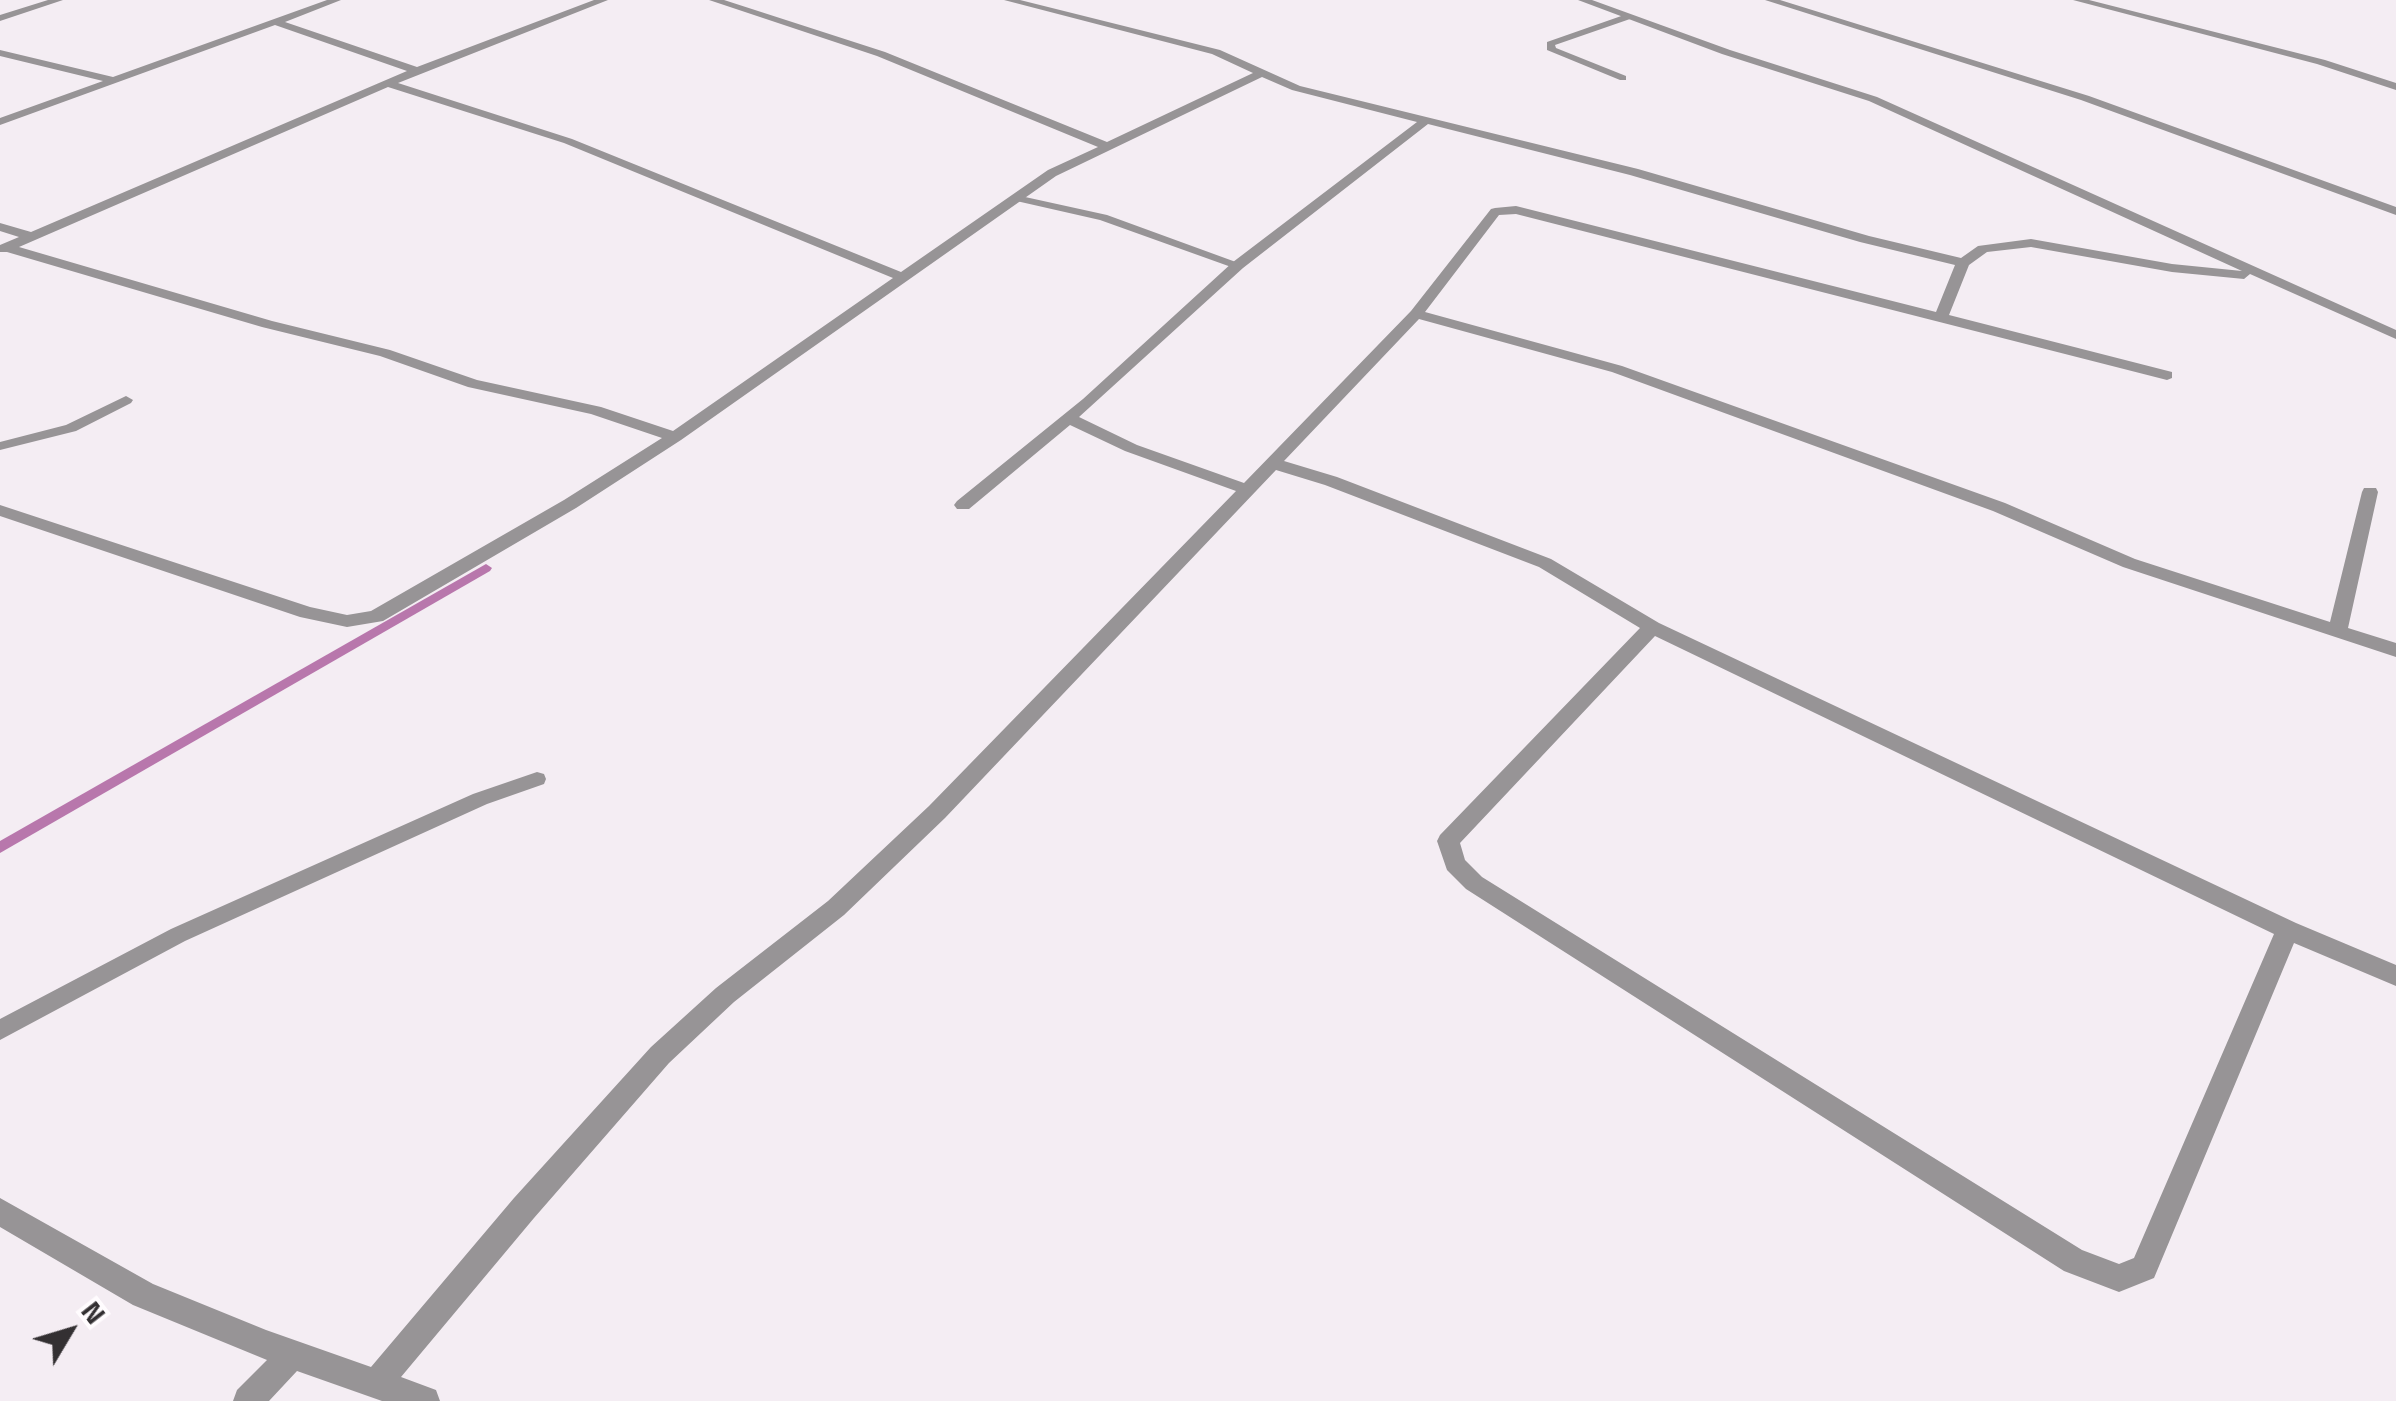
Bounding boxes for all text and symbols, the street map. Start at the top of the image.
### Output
north arrow [20,1281,120,1381]
text: N [71,1291,117,1333]

